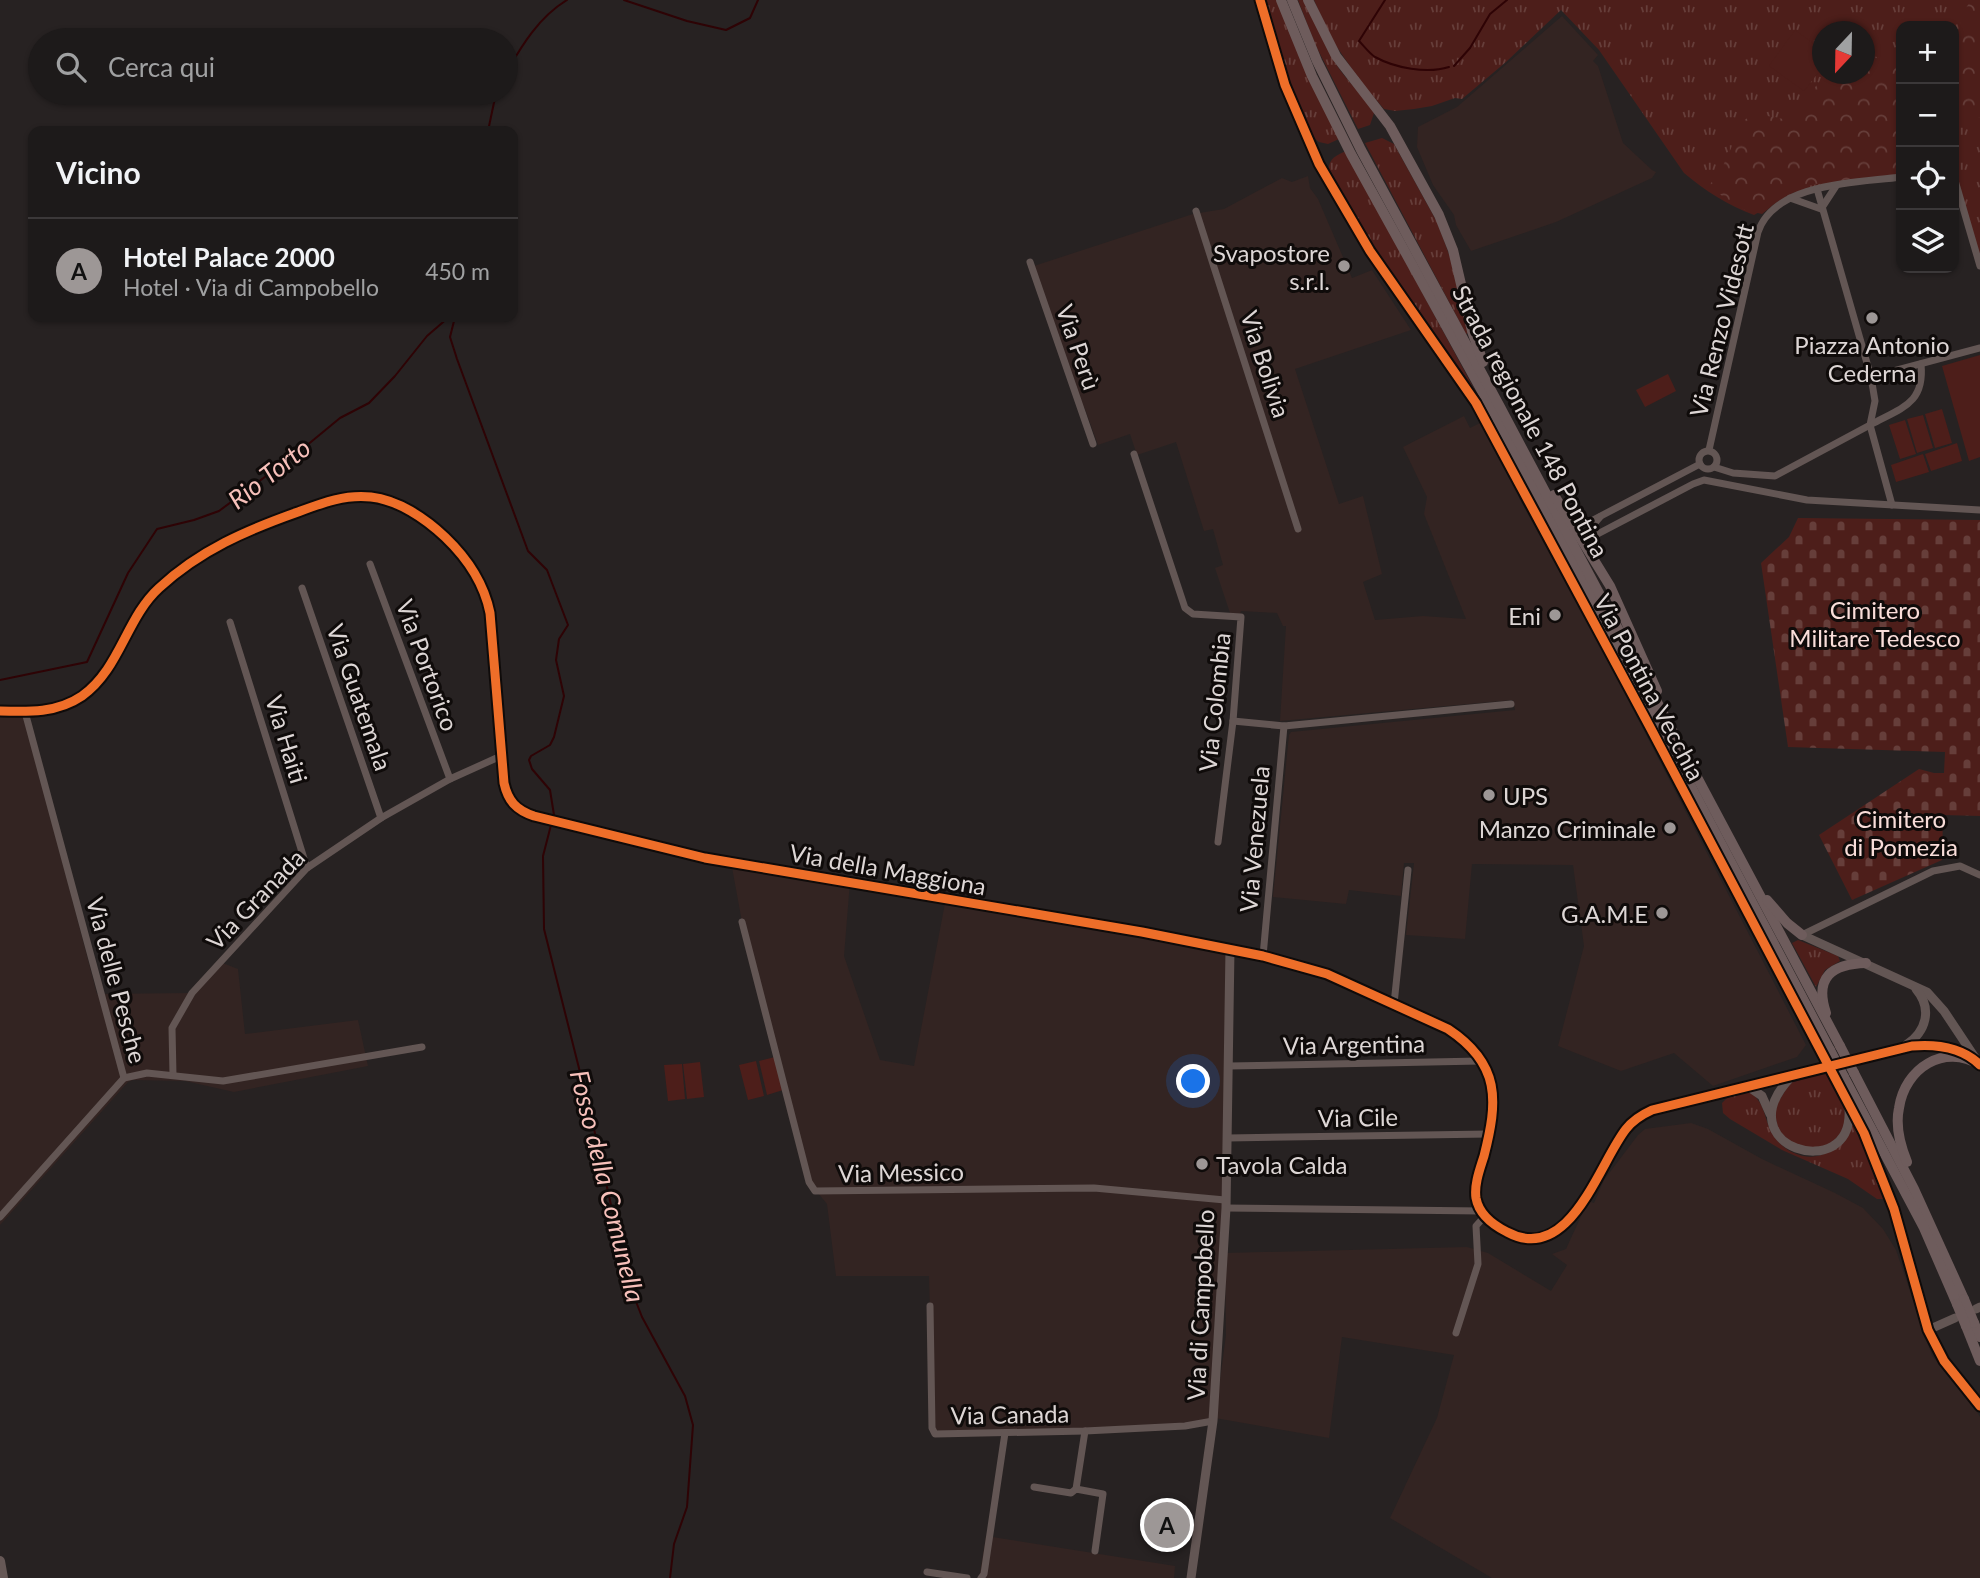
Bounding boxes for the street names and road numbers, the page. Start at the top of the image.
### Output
street label: Via Renzo Videsott [1683,220,1759,420]
street label: Strada regionale 148 Pontina [1447,280,1615,562]
street label: Via Perù [1051,300,1107,394]
street label: Via Bolivia [1235,307,1297,421]
street label: Via Pontina Vecchia [1589,589,1711,785]
street label: Via Portorico [391,595,465,735]
street label: Via Guatemala [321,620,399,774]
street label: Via Colombia [1192,631,1236,773]
street label: Via Haiti [260,691,314,787]
street label: Via Venezuela [1233,765,1275,913]
street label: Via della Maggiona [787,837,989,901]
street label: Via Granada [200,843,310,955]
street label: Via delle Pesche [81,894,153,1066]
street label: Via Argentina [1283,1028,1425,1060]
street label: Via Cile [1318,1102,1398,1132]
street label: Via Messico [838,1156,964,1188]
street label: Via di Campobello [1181,1209,1219,1401]
street label: Via Canada [950,1398,1070,1430]

